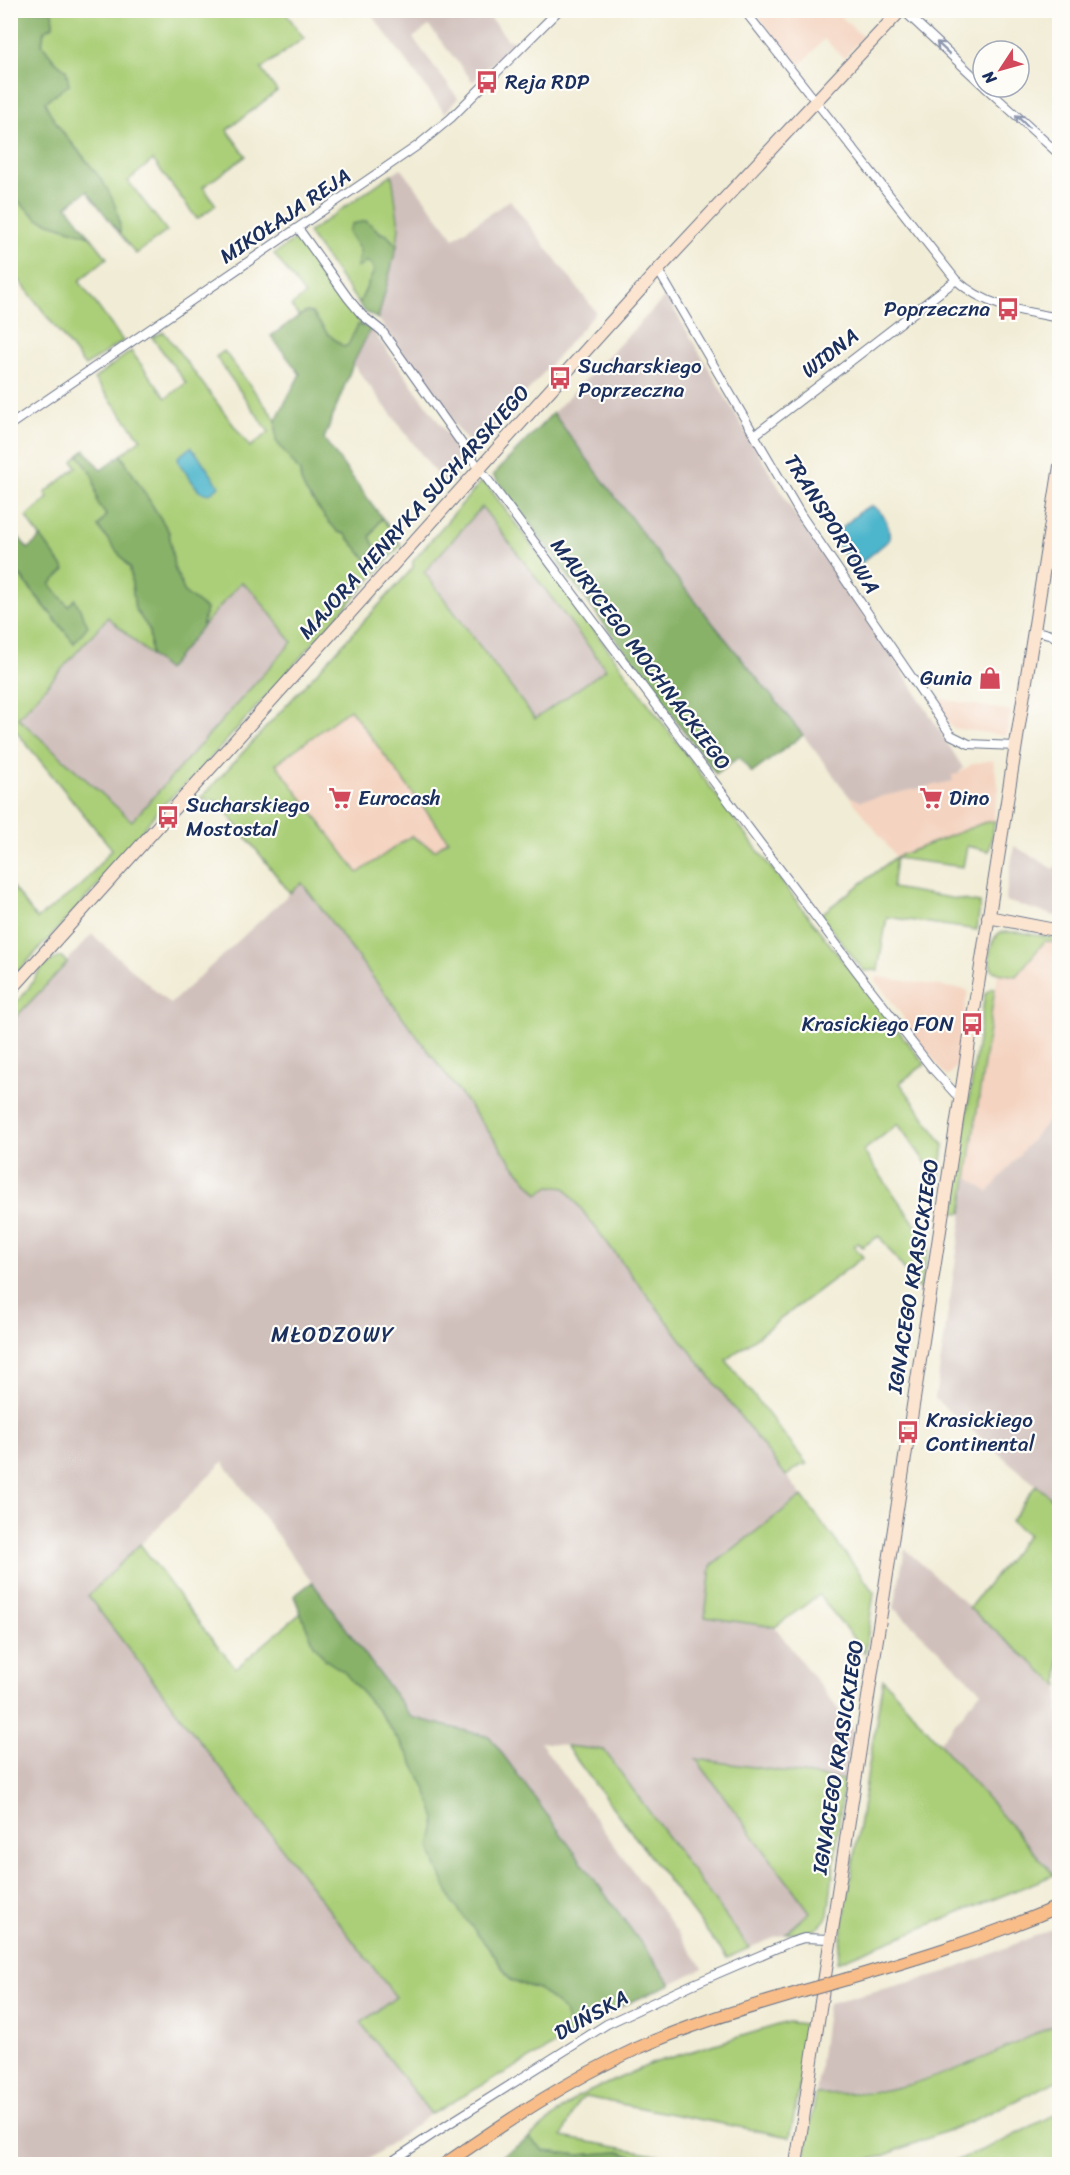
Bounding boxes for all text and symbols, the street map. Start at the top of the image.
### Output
north arrow [971,39,1031,99]
one-way arrow [935,41,950,55]
place label: Reja RDP [505,63,590,101]
text: N [974,64,1005,91]
bus stop icon: Reja RDP [474,69,500,95]
one-way arrow [1015,114,1030,128]
street label: MIKOŁAJA REJA [211,158,359,274]
place label: Poprzeczna [884,290,990,328]
bus stop icon: Poprzeczna [995,296,1021,322]
street label: WIDNA [793,318,867,388]
place label: Sucharskiego Poprzeczna [578,347,702,409]
bus stop icon: Sucharskiego Poprzeczna [547,365,573,391]
street label: MAJORA HENRYKA SUCHARSKIEGO [289,376,539,648]
street label: TRANSPORTOWA [773,446,891,602]
street label: MAURYCEGO MOCHNACKIEGO [540,529,742,779]
place label: Gunia [920,659,972,697]
shop icon: Gunia [977,665,1003,691]
place label: Eurocash [358,779,441,817]
place label: Dino [949,779,990,817]
supermarket icon: Eurocash [327,785,353,811]
supermarket icon: Dino [918,785,944,811]
place label: Sucharskiego Mostostal [186,786,310,848]
bus stop icon: Sucharskiego Mostostal [155,804,181,830]
place label: Krasickiego FON [802,1005,954,1043]
bus stop icon: Krasickiego FON [959,1011,985,1037]
street label: IGNACEGO KRASICKIEGO [876,1156,950,1397]
district label: MŁODZOWY [271,1315,395,1354]
place label: Krasickiego Continental [926,1401,1036,1463]
bus stop icon: Krasickiego Continental [895,1419,921,1445]
street label: IGNACEGO KRASICKIEGO [801,1637,875,1878]
street label: DUŃSKA [547,1979,635,2051]

